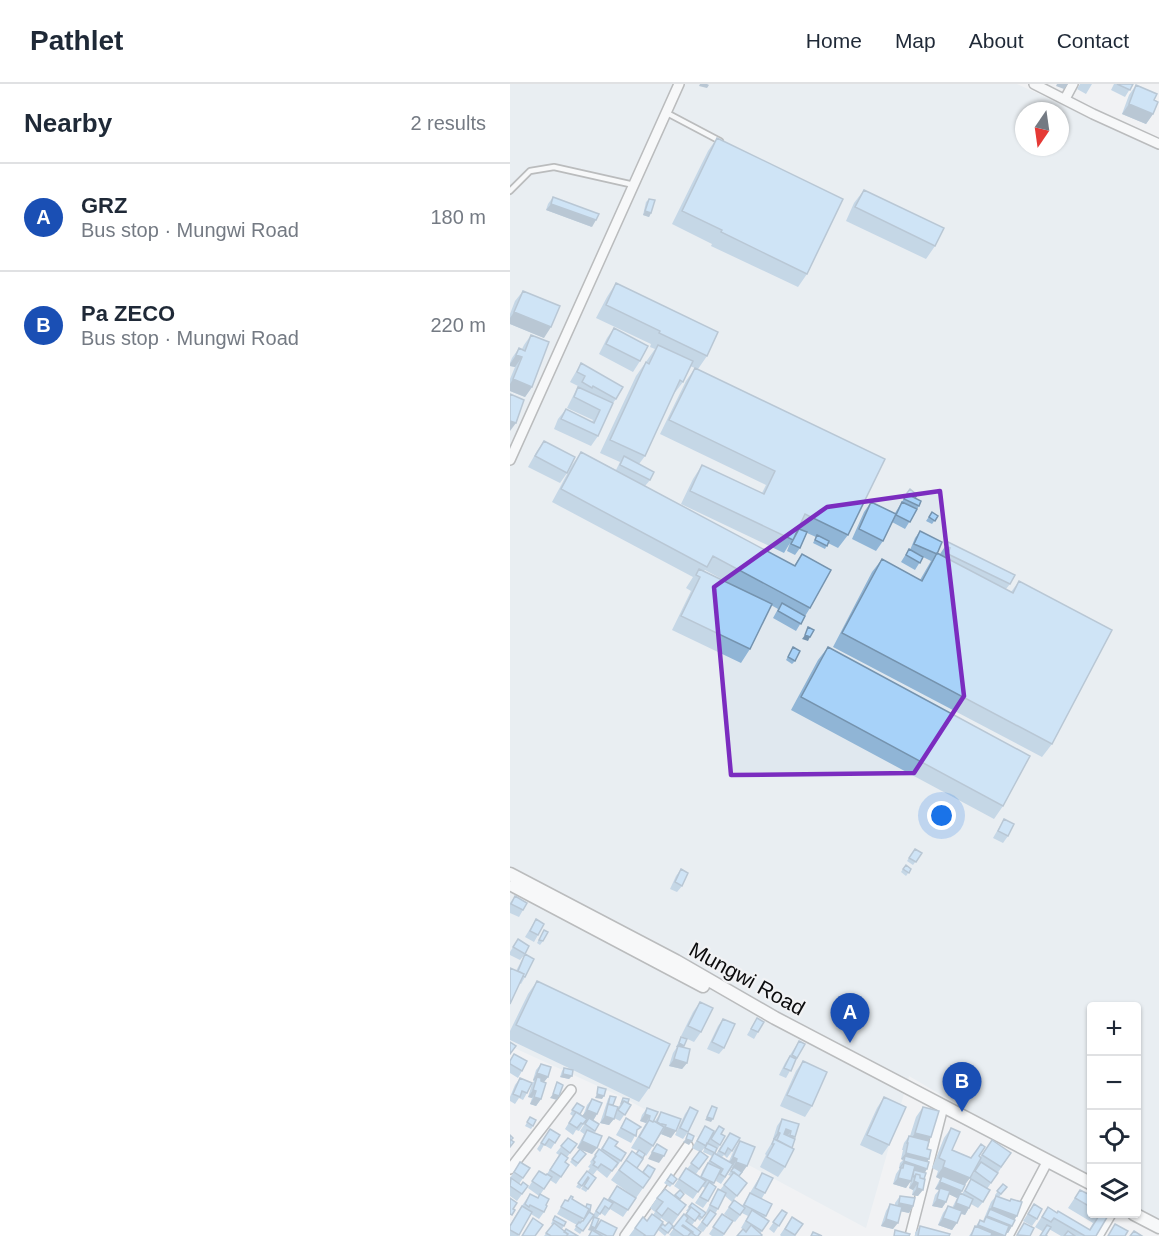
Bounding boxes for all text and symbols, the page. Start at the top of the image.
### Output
text: Pathlet [30,25,123,56]
text: Home [806,29,862,52]
text: Map [895,29,936,52]
text: About [969,29,1024,52]
text: Contact [1057,29,1129,52]
north arrow [1015,102,1069,156]
text: Nearby [24,108,112,138]
text: 2 results [410,112,486,134]
text: GRZ [81,193,127,218]
text: A [36,206,51,228]
text: 180 m [430,206,486,228]
text: Bus stop · Mungwi Road [81,219,299,241]
text: Pa ZECO [81,301,175,326]
text: B [36,314,51,336]
text: 220 m [430,314,486,336]
text: Bus stop · Mungwi Road [81,327,299,349]
your location [927,801,956,830]
street label: Mungwi Road [686,937,809,1020]
pin: A [830,994,870,1043]
map controls [1087,1002,1141,1218]
button: + [1087,1002,1141,1056]
button: − [1087,1056,1141,1110]
pin: B [942,1062,982,1112]
button: locate [1087,1110,1141,1164]
button: layers [1087,1164,1141,1218]

